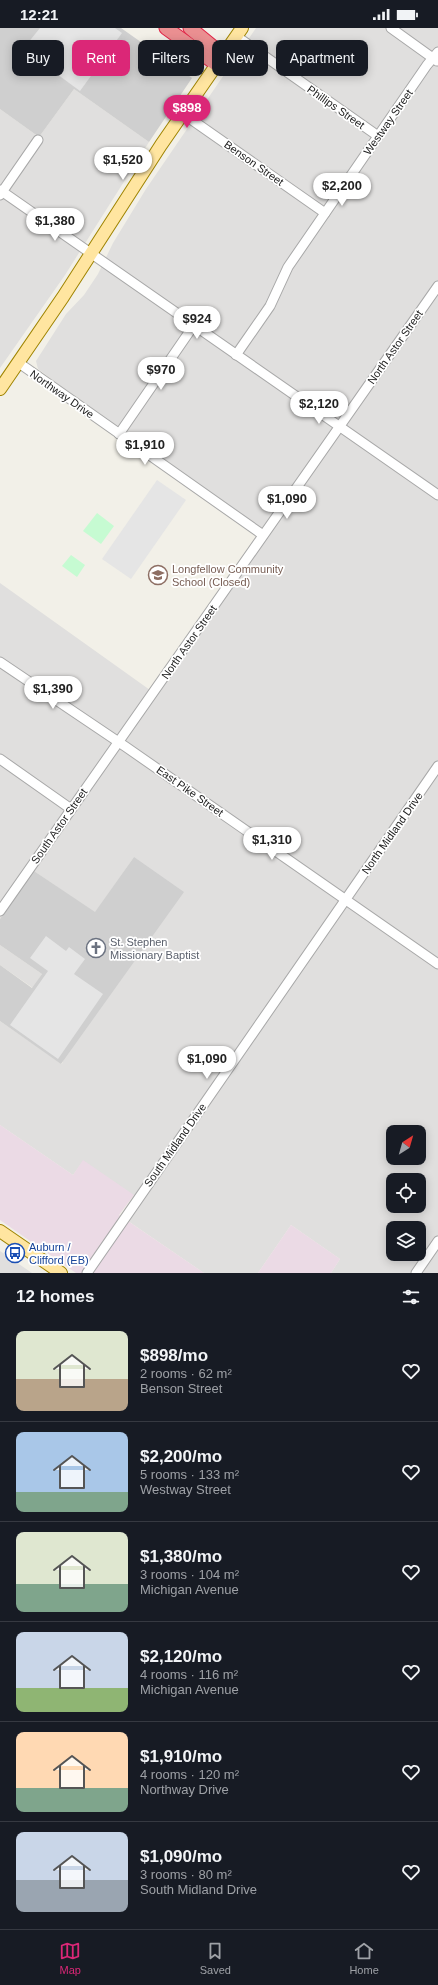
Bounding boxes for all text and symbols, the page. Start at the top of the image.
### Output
text: 12:21 [20,6,58,23]
chip: Buy [12,40,64,76]
chip: Rent [72,40,130,76]
chip: Filters [138,40,204,76]
chip: New [212,40,268,76]
chip: Apartment [276,40,368,76]
street label: Phillips Street [305,83,367,131]
street label: Westway Street [361,87,415,157]
pin: $898 [163,95,211,129]
text: $898 [173,100,201,115]
street label: Benson Street [222,138,286,188]
pin: $1,520 [90,147,156,181]
text: $1,520 [103,152,143,167]
pin: $2,200 [309,173,375,207]
text: $2,200 [322,178,362,193]
pin: $1,380 [22,208,88,242]
text: $1,380 [35,213,75,228]
pin: $924 [173,306,221,340]
street label: North Astor Street [365,308,425,386]
text: $924 [183,311,211,326]
pin: $970 [137,357,185,391]
text: $970 [147,362,175,377]
street label: Northway Drive [28,368,96,420]
pin: $2,120 [286,391,352,425]
text: $2,120 [299,396,339,411]
pin: $1,910 [112,432,178,466]
text: $1,910 [125,437,165,452]
pin: $1,090 [254,486,320,520]
text: $1,090 [267,491,307,506]
place label: Longfellow Community School (Closed) [172,563,284,588]
school or university icon: Longfellow Community School (Closed) [147,564,169,586]
street label: North Astor Street [159,603,219,681]
pin: $1,390 [20,676,86,710]
text: $1,390 [33,681,73,696]
street label: East Pike Street [154,763,226,819]
street label: South Astor Street [28,786,90,866]
street label: North Midland Drive [359,790,425,876]
pin: $1,310 [239,827,305,861]
text: $1,310 [252,832,292,847]
place label: St. Stephen Missionary Baptist [110,936,199,961]
church icon: St. Stephen Missionary Baptist [85,937,107,959]
pin: $1,090 [174,1046,240,1080]
text: $1,090 [187,1051,227,1066]
street label: South Midland Drive [142,1101,208,1189]
north arrow [386,1125,426,1165]
map controls [386,1125,426,1261]
button: locate [386,1173,426,1213]
button: layers [386,1221,426,1261]
place label: Auburn / Clifford (EB) [29,1241,89,1266]
bus stop icon: Auburn / Clifford (EB) [4,1242,26,1264]
icon: filters [400,1286,422,1308]
text: 12 homes [16,1287,94,1306]
text: $898/mo [140,1346,208,1365]
icon: home [48,1347,96,1395]
icon: heart [400,1360,422,1382]
text: 2 rooms · 62 m² [140,1366,232,1381]
text: Benson Street [140,1381,222,1396]
text: $2,200/mo [140,1447,222,1466]
icon: home [48,1448,96,1496]
icon: heart [400,1461,422,1483]
text: 5 rooms · 133 m² [140,1467,239,1482]
text: Westway Street [140,1482,231,1497]
text: $1,380/mo [140,1547,222,1566]
icon: home [48,1548,96,1596]
icon: heart [400,1561,422,1583]
text: 3 rooms · 104 m² [140,1567,239,1582]
text: Michigan Avenue [140,1582,239,1597]
text: $2,120/mo [140,1647,222,1666]
icon: home [48,1648,96,1696]
icon: heart [400,1661,422,1683]
text: 4 rooms · 116 m² [140,1667,238,1682]
text: Michigan Avenue [140,1682,239,1697]
text: $1,910/mo [140,1747,222,1766]
icon: home [48,1748,96,1796]
icon: heart [400,1761,422,1783]
text: 4 rooms · 120 m² [140,1767,239,1782]
text: Northway Drive [140,1782,229,1797]
text: $1,090/mo [140,1847,222,1866]
icon: home [48,1848,96,1896]
icon: heart [400,1861,422,1883]
text: 3 rooms · 80 m² [140,1867,232,1882]
text: South Midland Drive [140,1882,257,1897]
tab: Map [59,1940,81,1976]
tab: Saved [200,1940,231,1976]
tab: Home [349,1940,379,1976]

